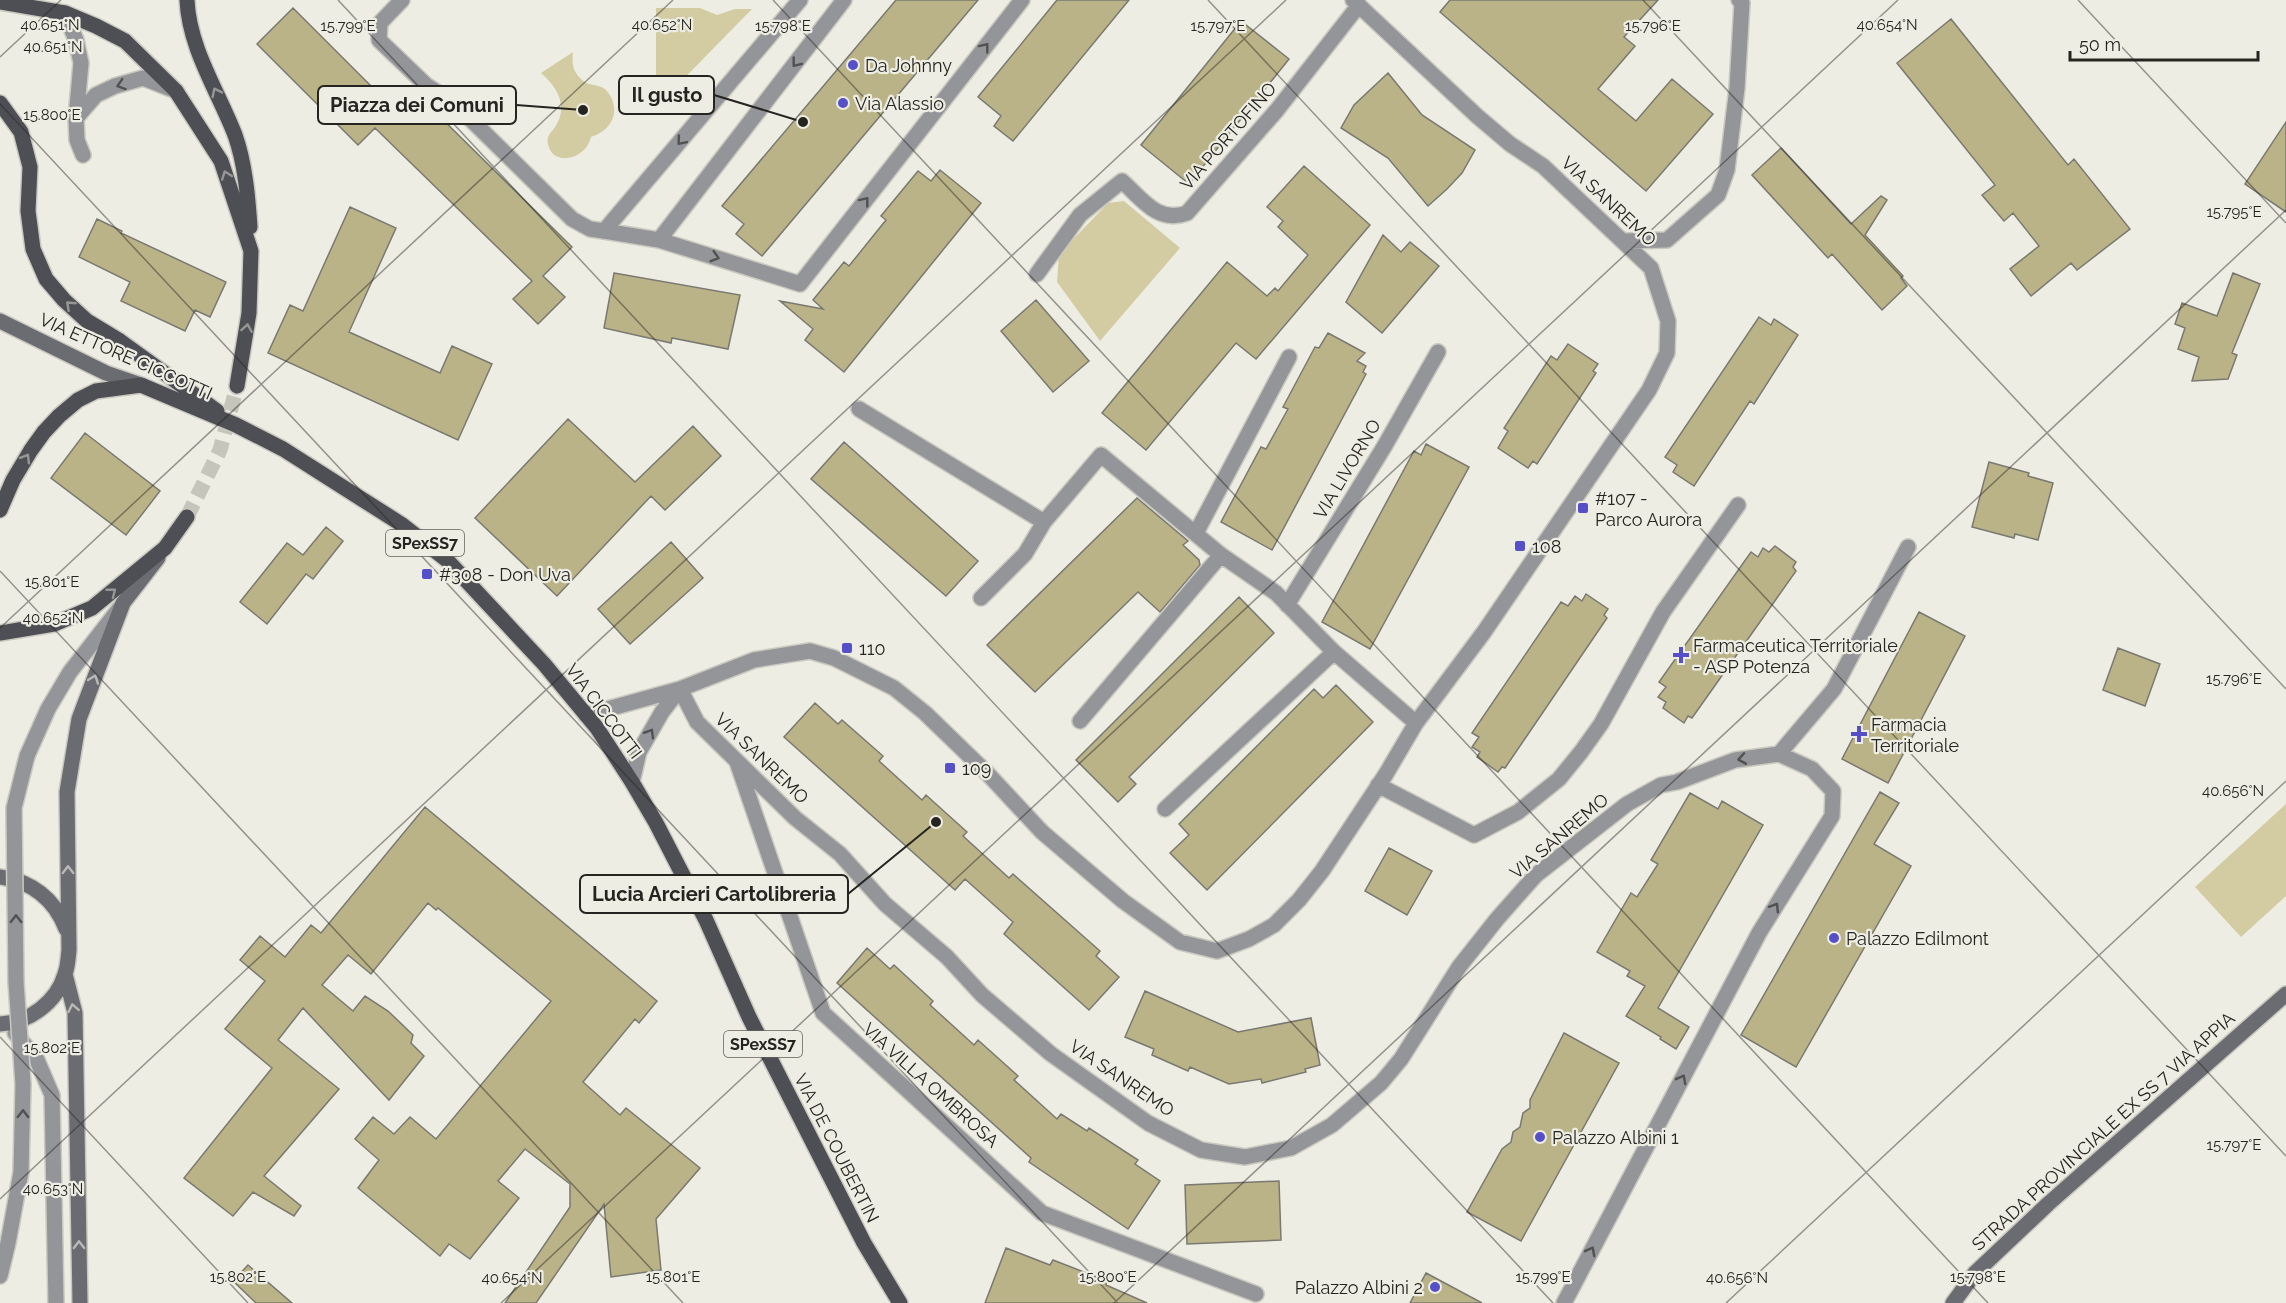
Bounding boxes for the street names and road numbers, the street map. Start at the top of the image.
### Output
street label: VIA PORTOFINO [1176,78,1280,194]
street label: VIA SANREMO [1557,152,1661,250]
street label: VIA ETTORE CICCOTTI [36,308,216,404]
street label: VIA LIVORNO [1309,415,1385,523]
road number: SPexSS7 [386,530,464,556]
street label: VIA CICCOTTI [561,659,647,763]
street label: VIA SANREMO [711,708,813,808]
street label: VIA SANREMO [1506,789,1612,883]
street label: STRADA PROVINCIALE EX SS 7 VIA APPIA [1967,1007,2239,1255]
street label: VIA VILLA OMBROSA [859,1018,1003,1152]
road number: SPexSS7 [724,1031,802,1057]
street label: VIA SANREMO [1066,1035,1178,1121]
street label: VIA DE COUBERTIN [790,1070,884,1226]

